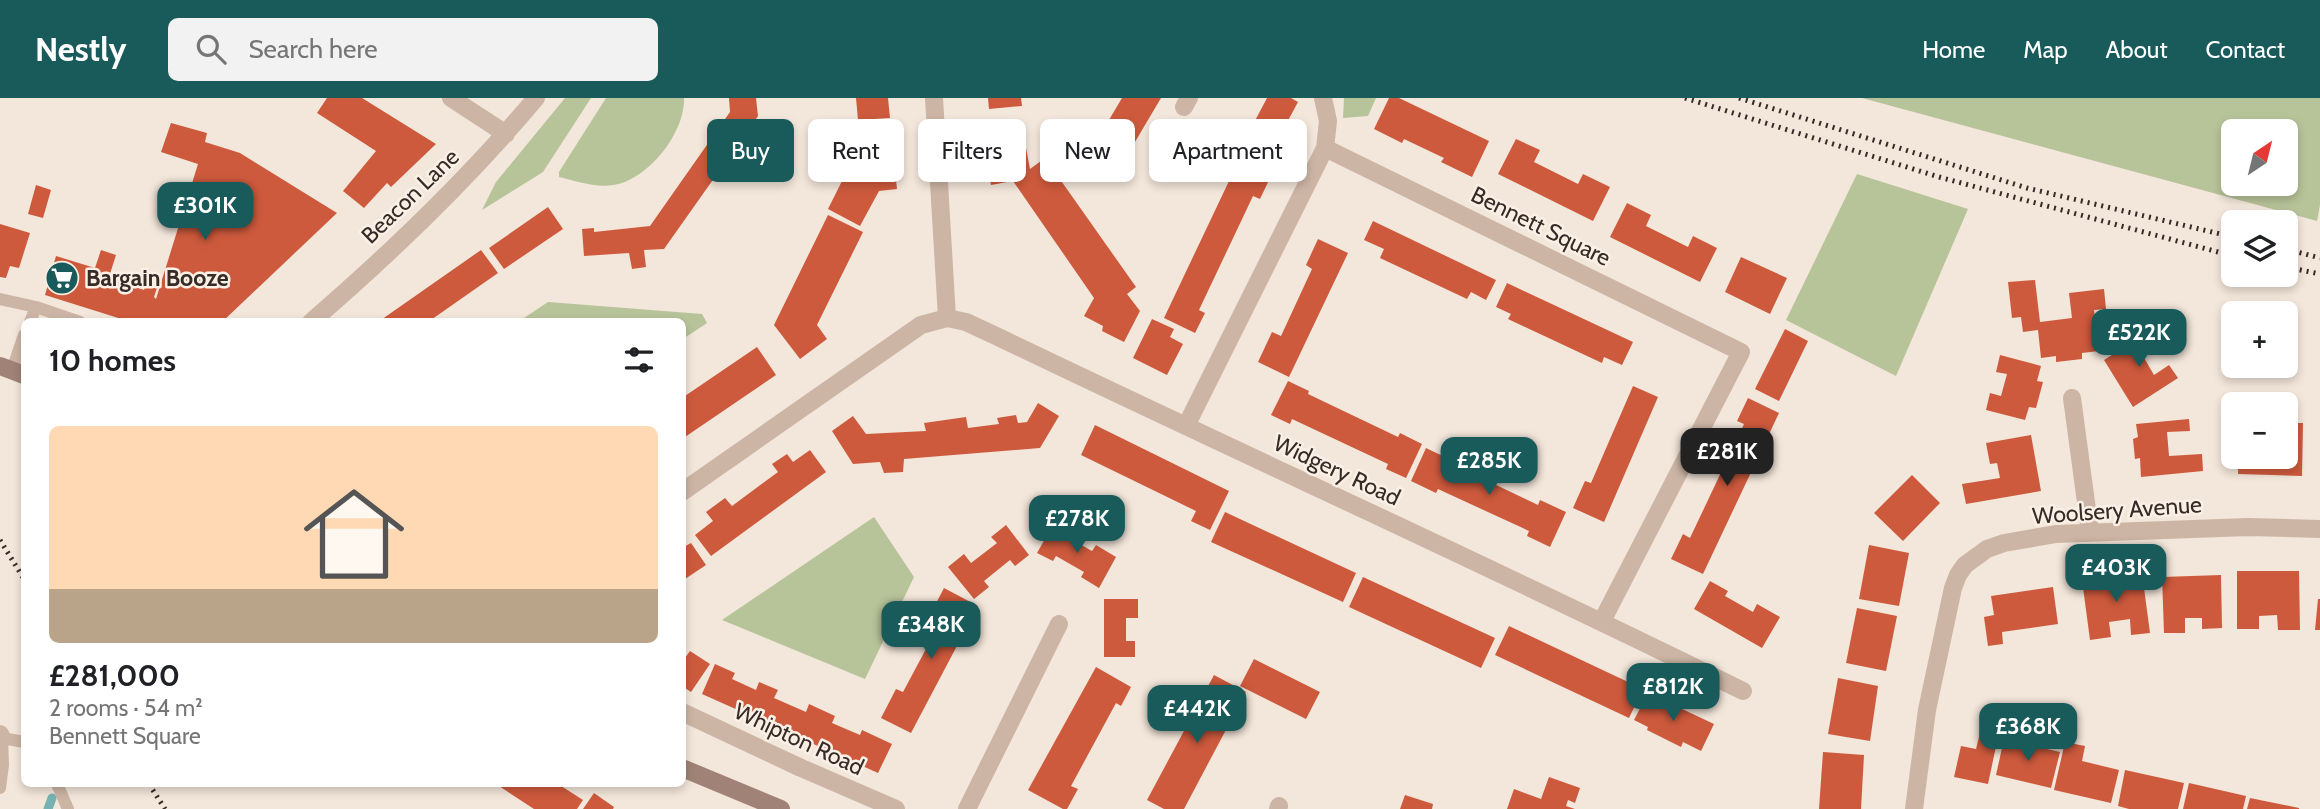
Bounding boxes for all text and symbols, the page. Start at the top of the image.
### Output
search box [168,18,658,81]
text: Nestly [35,29,126,69]
icon: search [192,30,230,68]
text: Search here [248,33,378,65]
text: Home [1922,35,1985,64]
text: Map [2023,35,2068,64]
text: About [2106,35,2168,64]
text: Contact [2206,35,2285,64]
chip: Buy [707,119,794,182]
chip: Rent [808,119,904,182]
chip: Filters [918,119,1026,182]
chip: New [1040,119,1135,182]
chip: Apartment [1149,119,1307,182]
north arrow [2221,119,2298,196]
map controls [2221,119,2298,469]
street label: Beacon Lane [355,142,465,249]
street label: Bennett Square [1467,180,1616,272]
pin: £301K [156,183,254,242]
text: £301K [173,191,237,219]
button: layers [2221,210,2298,287]
supermarket icon: Bargain Booze [43,259,81,297]
place label: Bargain Booze [86,264,229,292]
button: + [2221,301,2298,378]
pin: £522K [2090,310,2188,369]
text: £522K [2107,318,2171,346]
icon: filters [620,341,658,379]
text: 10 homes [49,342,176,379]
button: − [2221,392,2298,469]
street label: Widgery Road [1269,428,1405,512]
pin: £281K [1678,428,1776,488]
text: £281K [1697,437,1757,465]
pin: £285K [1440,438,1538,497]
text: £285K [1457,446,1521,474]
icon: home [291,471,417,597]
street label: Woolsery Avenue [2031,490,2203,530]
pin: £278K [1028,496,1126,555]
text: £278K [1045,504,1109,532]
pin: £403K [2067,545,2165,604]
text: £403K [2081,553,2151,581]
pin: £348K [882,602,980,661]
text: £348K [898,610,964,638]
text: £281,000 [49,657,180,694]
pin: £812K [1624,664,1722,723]
text: £812K [1643,672,1703,700]
pin: £442K [1148,686,1246,745]
text: 2 rooms · 54 m² [49,694,203,722]
text: £442K [1163,694,1231,722]
street label: Whipton Road [730,697,868,781]
pin: £368K [1979,704,2077,763]
text: £368K [1995,712,2061,740]
text: Bennett Square [49,722,201,750]

